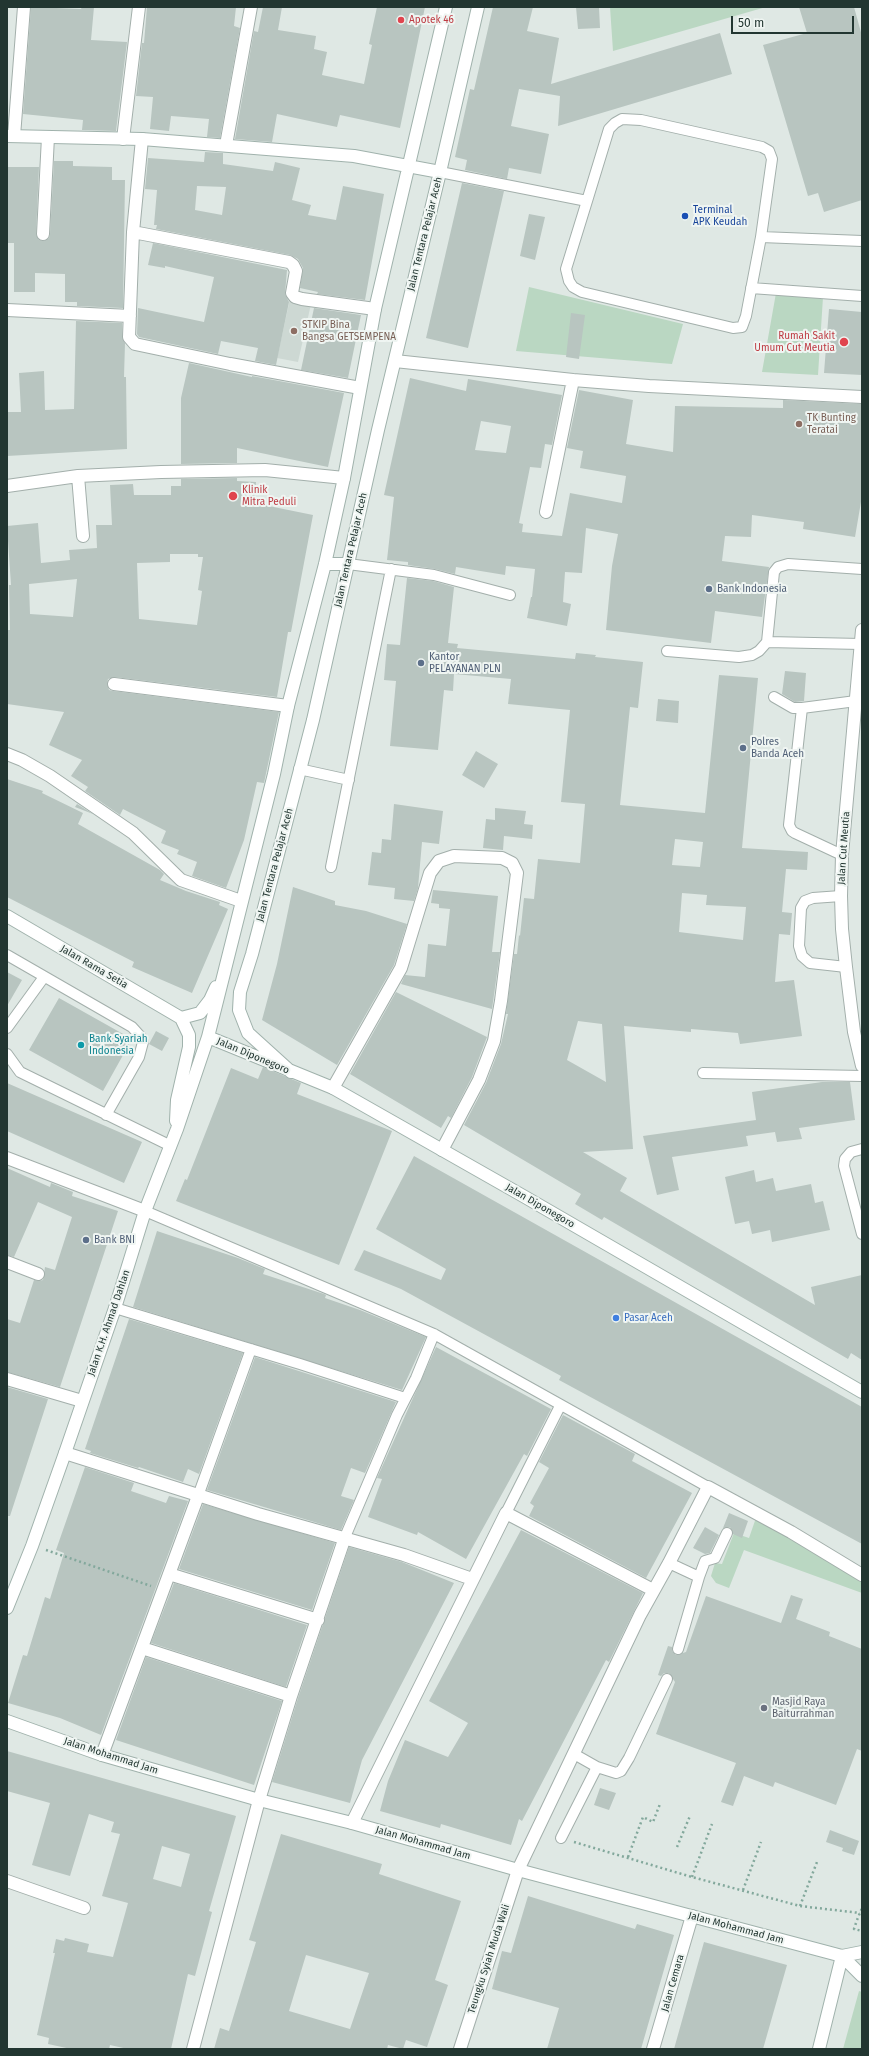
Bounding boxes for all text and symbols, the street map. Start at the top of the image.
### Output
scale bar [733,8,856,34]
place label: Apotek 46 [409,14,454,26]
marker: Apotek 46 [396,15,406,25]
text: 50 m [738,16,764,30]
street label: Jalan Tentara Pelajar Aceh [405,176,445,292]
place label: Terminal APK Keudah [693,204,747,228]
marker: Terminal APK Keudah [680,211,690,221]
place label: STKIP Bina Bangsa GETSEMPENA [302,319,396,342]
marker: STKIP Bina Bangsa GETSEMPENA [289,326,299,336]
place label: Rumah Sakit Umum Cut Meutia [754,330,835,354]
marker: Rumah Sakit Umum Cut Meutia [838,336,850,348]
place label: TK Bunting Teratai [807,412,856,436]
marker: TK Bunting Teratai [794,419,804,429]
place label: Klinik Mitra Peduli [242,484,296,508]
marker: Klinik Mitra Peduli [227,490,239,502]
street label: Jalan Tentara Pelajar Aceh [332,492,370,608]
place label: Bank Indonesia [717,583,787,595]
marker: Bank Indonesia [704,584,714,594]
place label: Kantor PELAYANAN PLN [429,651,501,674]
marker: Kantor PELAYANAN PLN [416,658,426,668]
place label: Polres Banda Aceh [751,736,804,760]
marker: Polres Banda Aceh [738,743,748,753]
street label: Jalan Tentara Pelajar Aceh [254,807,296,923]
street label: Jalan Cut Meutia [835,811,853,885]
street label: Jalan Rama Setia [58,943,130,991]
place label: Bank Syariah Indonesia [89,1033,148,1056]
street label: Jalan Diponegoro [215,1035,291,1077]
marker: Bank Syariah Indonesia [76,1040,86,1050]
street label: Jalan Diponegoro [503,1181,577,1231]
place label: Bank BNI [94,1234,135,1246]
marker: Bank BNI [81,1235,91,1245]
street label: Jalan K.H. Ahmad Dahlan [85,1268,133,1378]
place label: Pasar Aceh [624,1312,673,1324]
marker: Pasar Aceh [611,1313,621,1323]
place label: Masjid Raya Baiturrahman [772,1696,834,1720]
marker: Masjid Raya Baiturrahman [759,1703,769,1713]
street label: Jalan Mohammad Jam [62,1735,160,1777]
street label: Jalan Mohammad Jam [374,1824,472,1862]
street label: Teungku Syiah Muda Wali [466,1903,512,2015]
street label: Jalan Mohammad Jam [687,1909,785,1947]
street label: Jalan Cemara [659,1953,687,2013]

